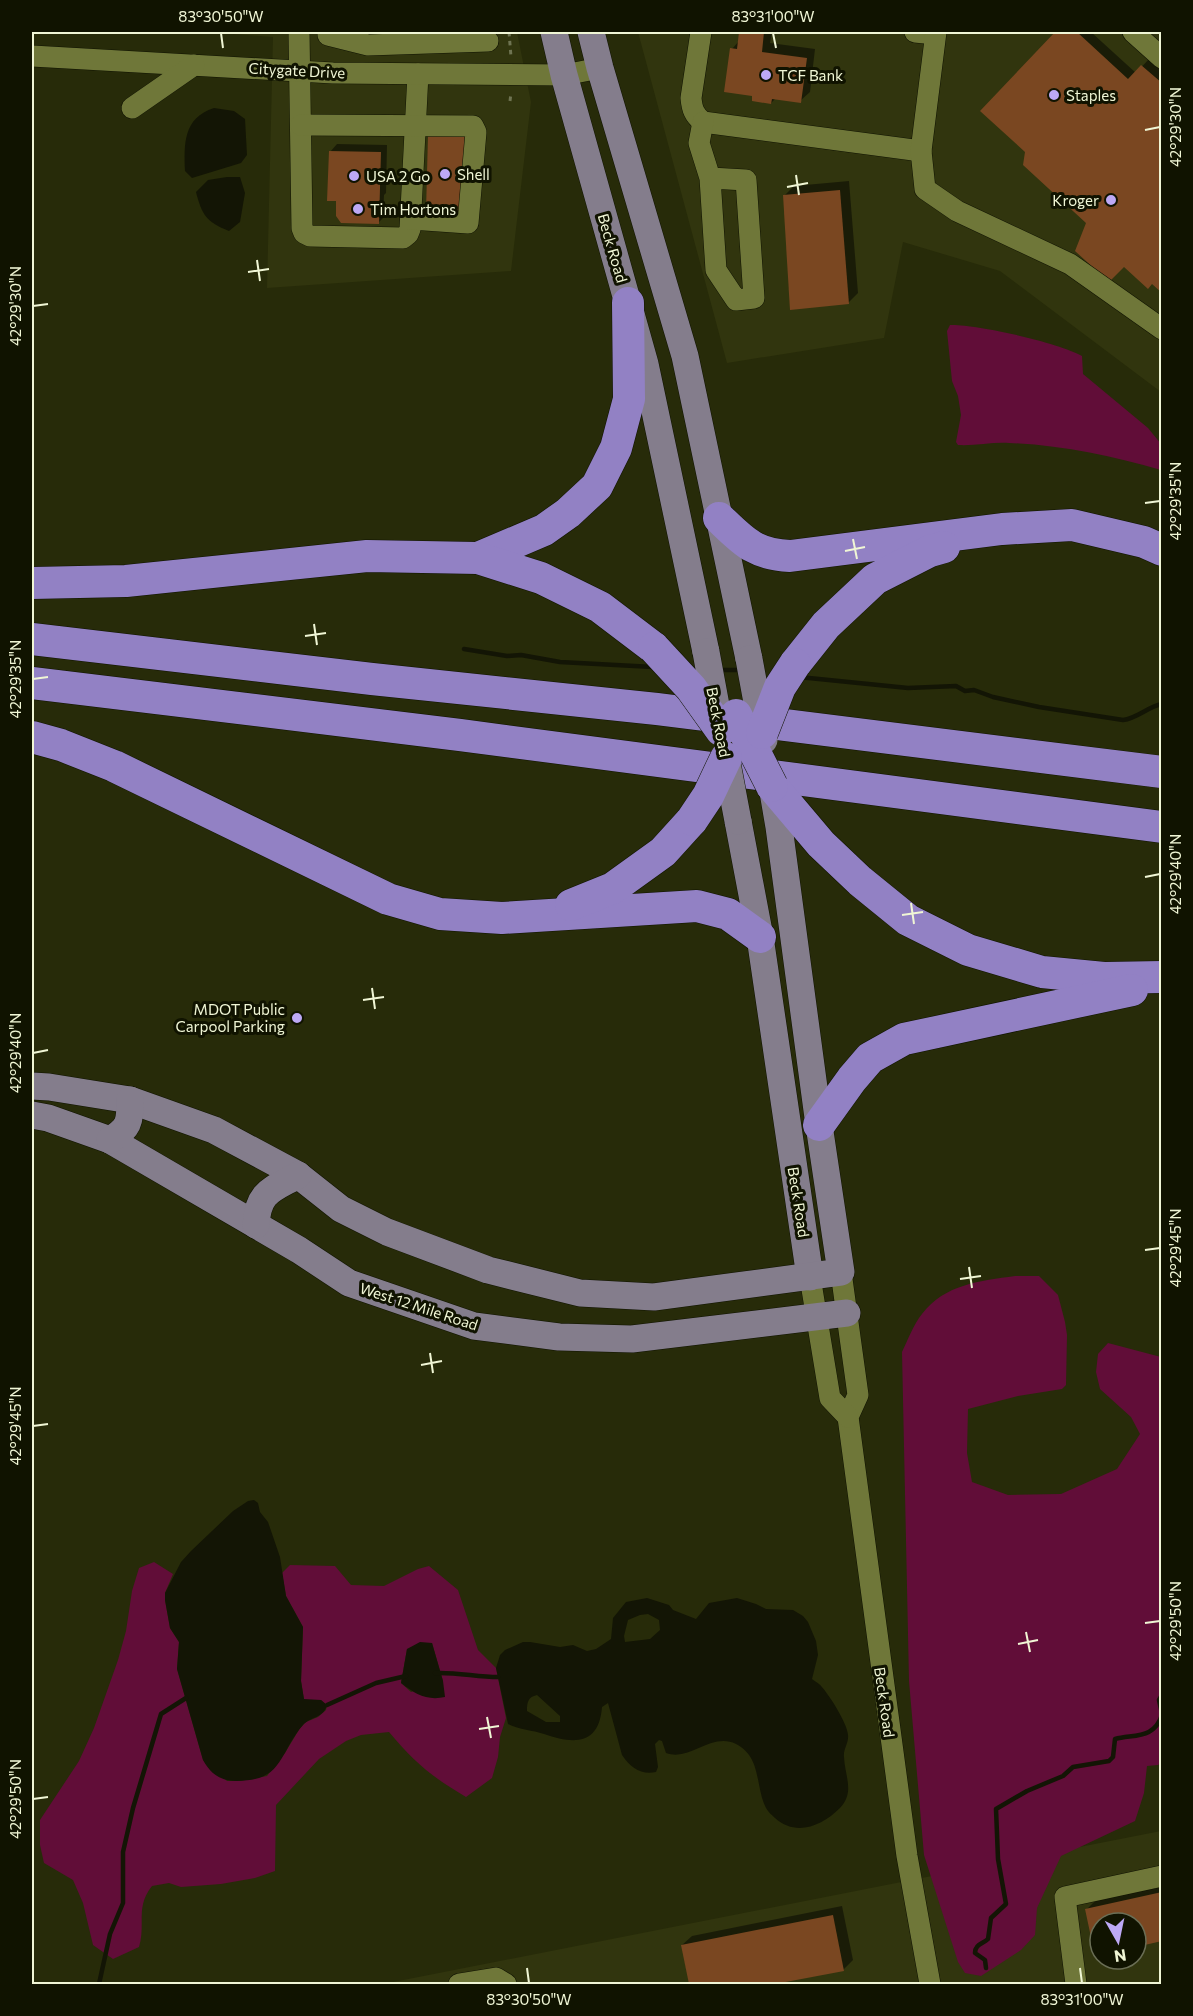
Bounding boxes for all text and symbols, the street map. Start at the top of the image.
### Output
text: 83°30'50"W [178,7,264,25]
text: 83°31'00"W [731,7,815,25]
street label: Citygate Drive [248,58,346,82]
place label: TCF Bank [778,66,843,84]
marker: TCF Bank [759,68,773,82]
place label: Staples [1066,86,1116,104]
text: 42°29'30"N [1166,87,1184,167]
marker: Staples [1047,88,1061,102]
place label: Shell [457,165,490,183]
place label: USA 2 Go [366,167,430,185]
marker: Shell [438,167,452,181]
marker: USA 2 Go [347,169,361,183]
place label: Kroger [1052,191,1099,209]
marker: Kroger [1104,193,1118,207]
place label: Tim Hortons [370,200,456,218]
marker: Tim Hortons [351,202,365,216]
street label: Beck Road [595,211,631,285]
text: 42°29'30"N [6,266,24,346]
text: 42°29'35"N [1166,462,1184,540]
text: 42°29'35"N [6,640,24,718]
street label: Beck Road [703,685,735,759]
text: 42°29'40"N [1166,834,1184,914]
place label: MDOT Public Carpool Parking [175,1000,285,1035]
marker: MDOT Public Carpool Parking [290,1011,304,1025]
text: 42°29'40"N [6,1013,24,1093]
street label: Beck Road [785,1166,813,1238]
text: 42°29'45"N [1166,1208,1184,1288]
street label: West 12 Mile Road [358,1278,480,1334]
text: 42°29'45"N [6,1386,24,1466]
text: 42°29'50"N [1166,1581,1184,1661]
street label: Beck Road [871,1666,899,1738]
text: 42°29'50"N [6,1759,24,1839]
north arrow [1088,1911,1148,1971]
text: N [1113,1946,1128,1967]
text: 83°30'50"W [486,1990,572,2008]
text: 83°31'00"W [1040,1990,1124,2008]

